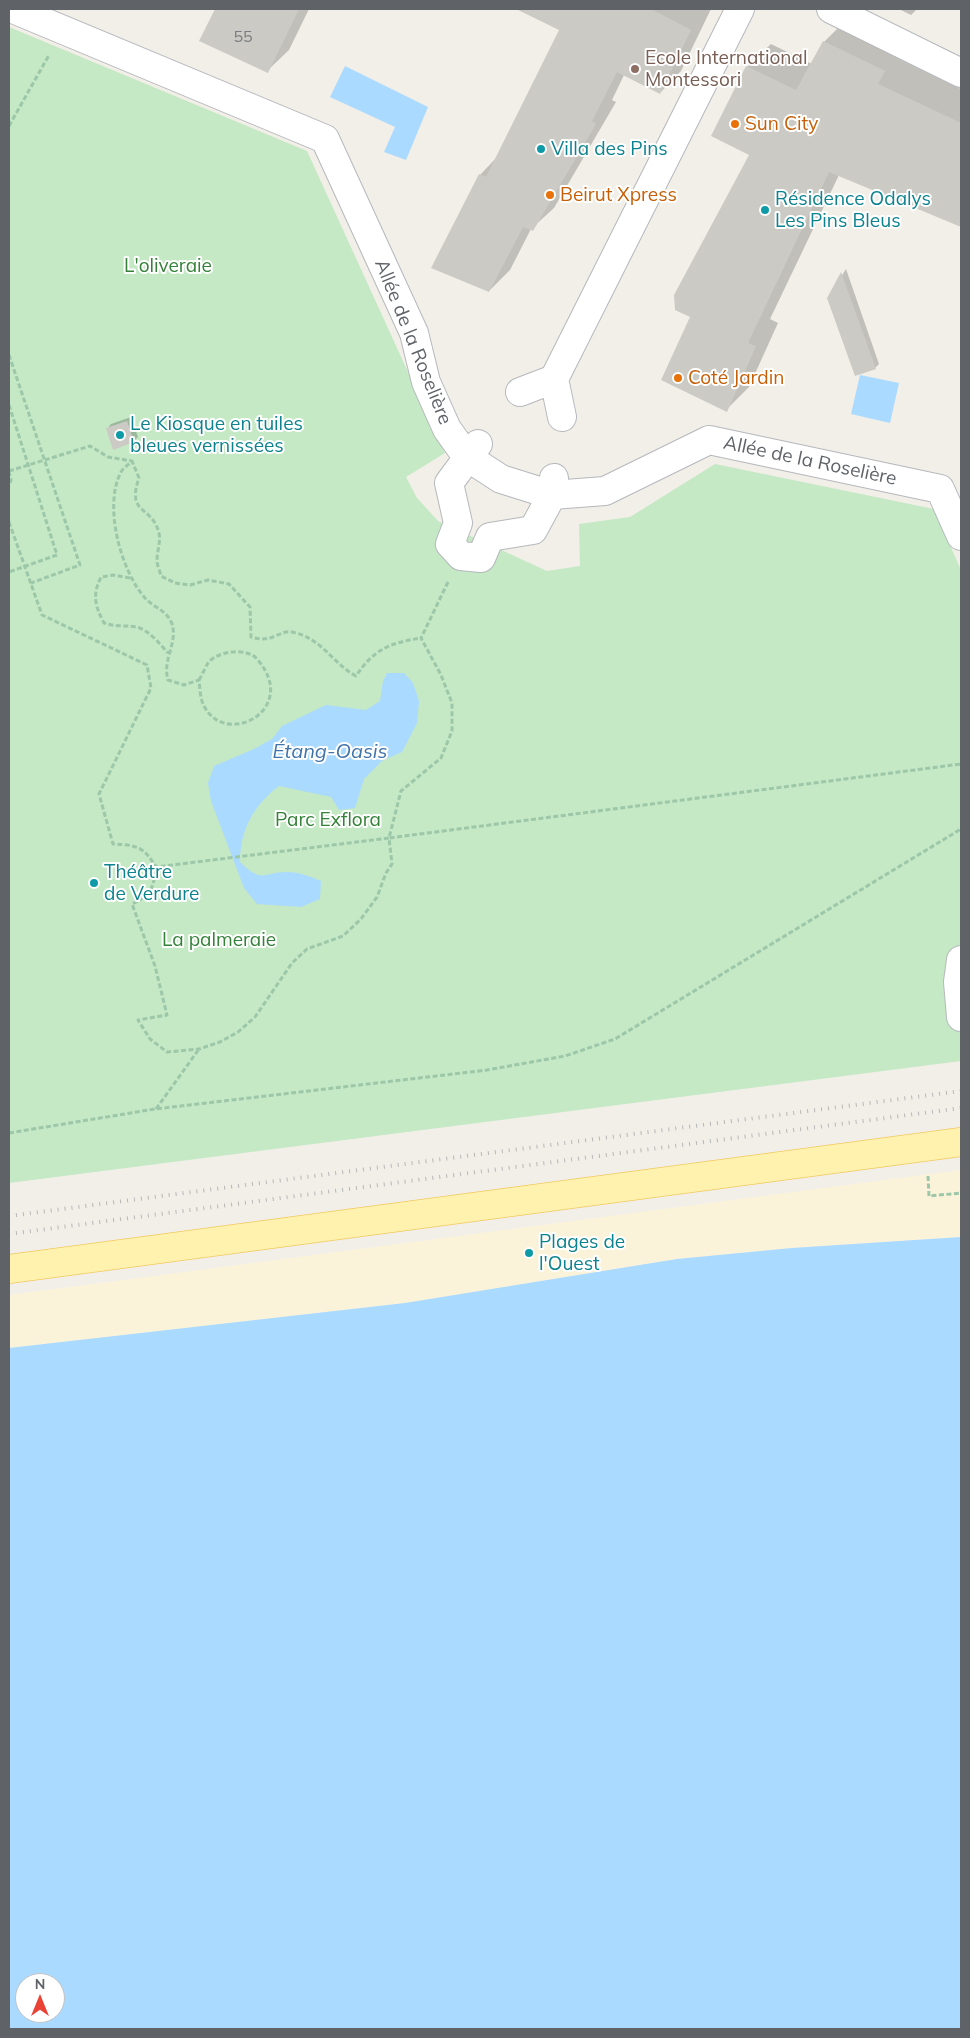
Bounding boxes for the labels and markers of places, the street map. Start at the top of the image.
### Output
place label: Ecole International Montessori [645,47,807,91]
marker: Ecole International Montessori [629,63,641,75]
place label: Sun City [745,113,818,135]
marker: Sun City [729,118,741,130]
place label: Villa des Pins [551,138,668,160]
marker: Villa des Pins [535,143,547,155]
place label: Beirut Xpress [560,184,677,206]
place label: Résidence Odalys Les Pins Bleus [775,188,931,232]
marker: Beirut Xpress [544,189,556,201]
marker: Résidence Odalys Les Pins Bleus [759,204,771,216]
place label: Coté Jardin [688,367,784,389]
marker: Coté Jardin [672,372,684,384]
place label: Le Kiosque en tuiles bleues vernissées [130,413,303,457]
marker: Le Kiosque en tuiles bleues vernissées [114,429,126,441]
place label: Théâtre de Verdure [104,861,199,905]
marker: Théâtre de Verdure [88,877,100,889]
place label: Plages de l'Ouest [539,1231,625,1275]
marker: Plages de l'Ouest [523,1247,535,1259]

